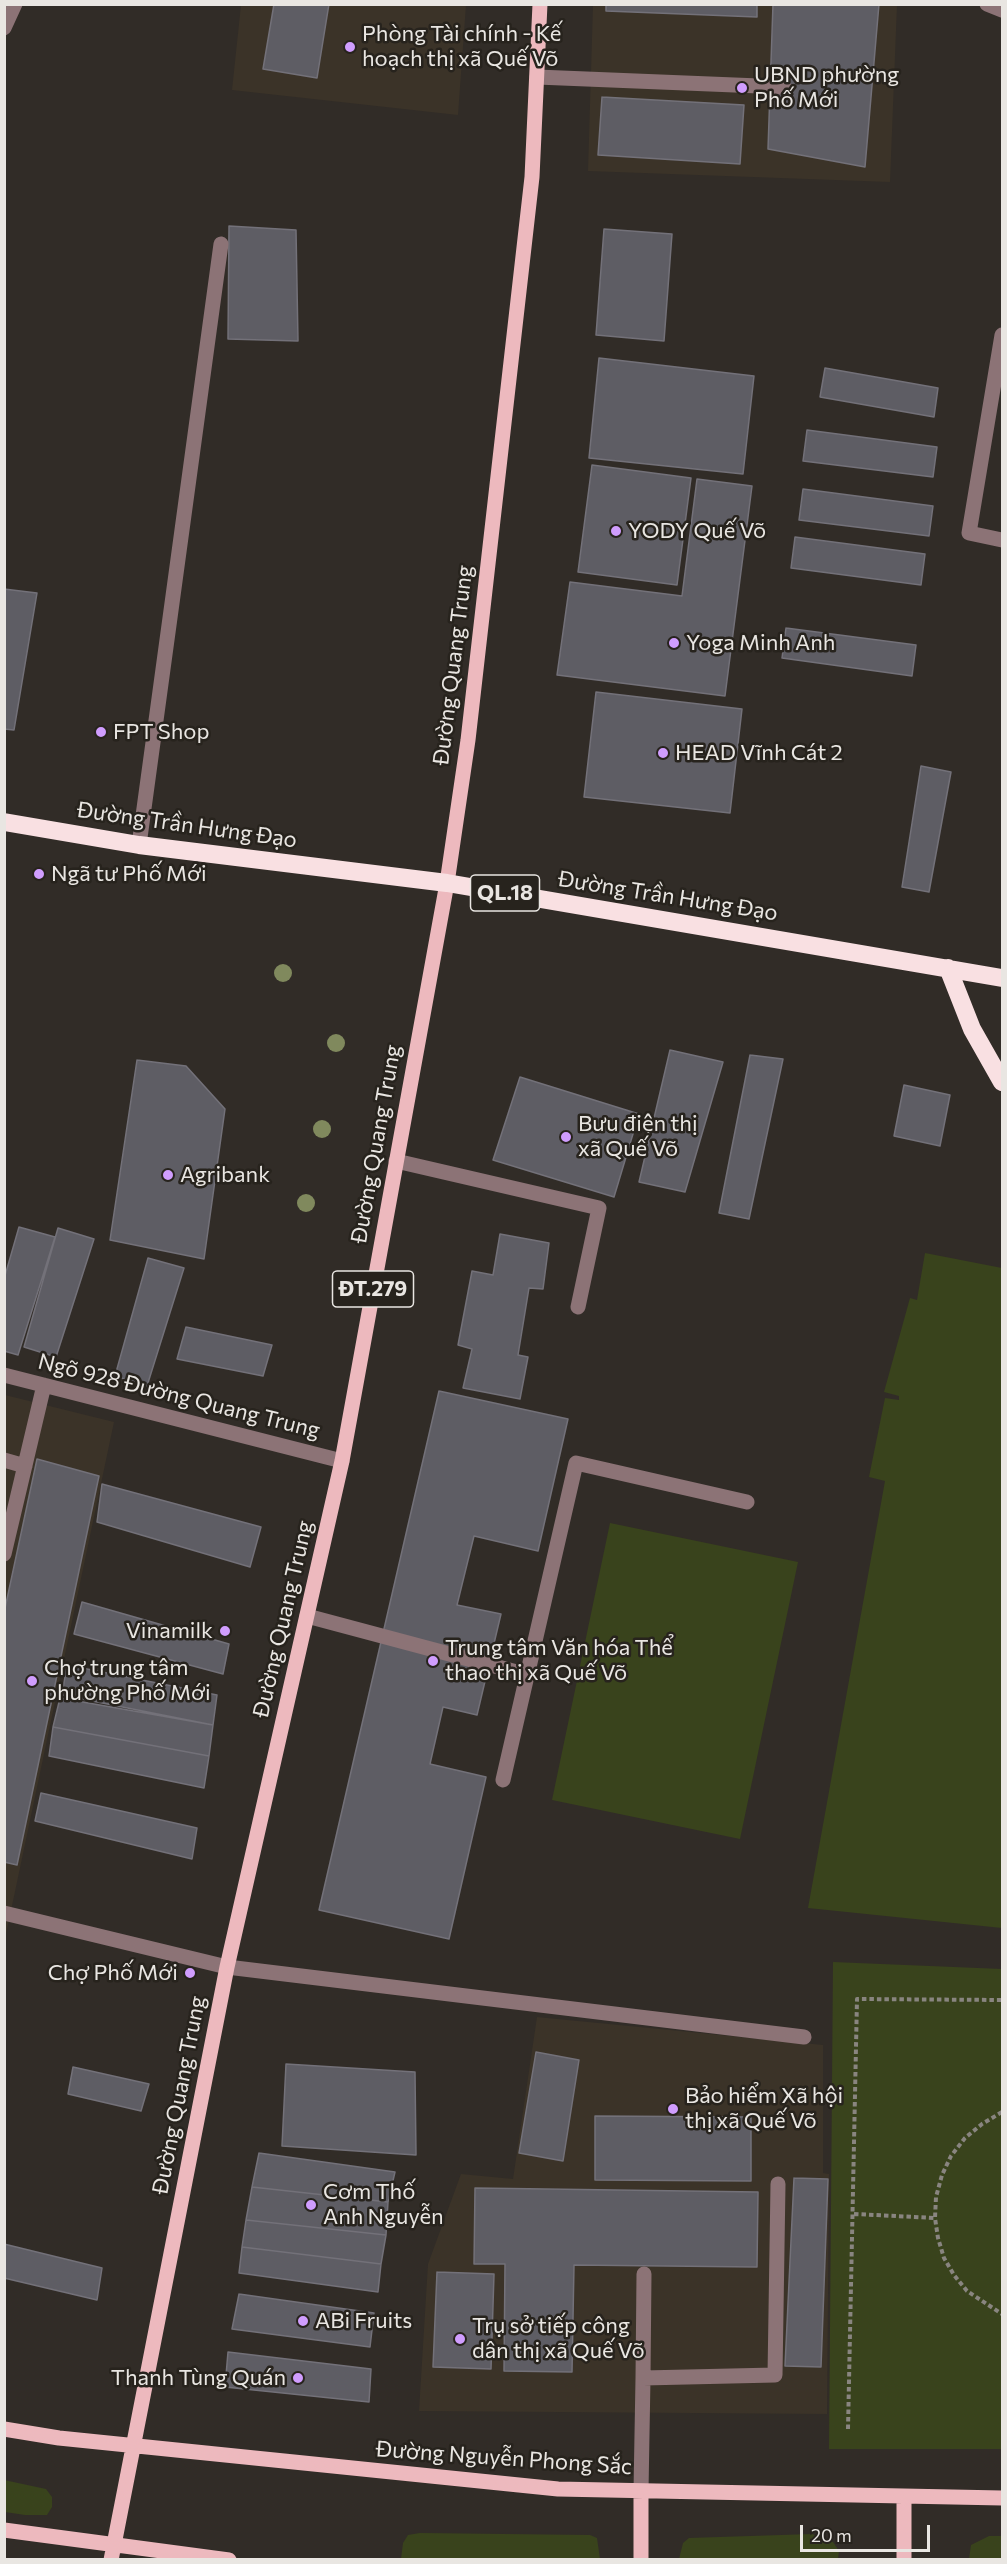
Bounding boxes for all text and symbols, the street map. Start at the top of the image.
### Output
place label: Phòng Tài chính - Kế hoạch thị xã Quế Võ [362,21,561,72]
marker: Phòng Tài chính - Kế hoạch thị xã Quế Võ [343,40,357,54]
place label: UBND phường Phố Mới [754,62,899,113]
marker: UBND phường Phố Mới [735,81,749,95]
place label: YODY Quế Võ [628,518,766,544]
marker: YODY Quế Võ [609,524,623,538]
street label: Đường Quang Trung [428,564,478,766]
place label: Yoga Minh Anh [686,630,835,656]
marker: Yoga Minh Anh [667,636,681,650]
place label: FPT Shop [113,719,209,745]
marker: FPT Shop [94,725,108,739]
place label: HEAD Vĩnh Cát 2 [675,740,843,766]
marker: HEAD Vĩnh Cát 2 [656,746,670,760]
street label: Đường Trần Hưng Đạo [75,796,299,854]
place label: Ngã tư Phố Mới [51,861,207,887]
street label: Đường Trần Hưng Đạo [556,866,780,926]
marker: Ngã tư Phố Mới [32,867,46,881]
road number: QL.18 [470,875,540,911]
street label: Đường Quang Trung [346,1043,406,1245]
place label: Bưu điện thị xã Quế Võ [578,1111,698,1162]
marker: Bưu điện thị xã Quế Võ [559,1130,573,1144]
place label: Agribank [180,1162,270,1188]
marker: Agribank [161,1168,175,1182]
road number: ĐT.279 [332,1271,413,1307]
street label: Ngõ 928 Đường Quang Trung [35,1348,323,1444]
street label: Đường Quang Trung [248,1518,318,1720]
place label: Vinamilk [126,1618,213,1644]
marker: Vinamilk [218,1624,232,1638]
place label: Trung tâm Văn hóa Thể thao thị xã Quế Võ [445,1635,673,1687]
marker: Trung tâm Văn hóa Thể thao thị xã Quế Võ [426,1654,440,1668]
place label: Chợ trung tâm phường Phố Mới [44,1655,211,1706]
marker: Chợ trung tâm phường Phố Mới [25,1674,39,1688]
place label: Chợ Phố Mới [48,1960,178,1986]
marker: Chợ Phố Mới [183,1966,197,1980]
street label: Đường Quang Trung [147,1994,211,2196]
place label: Bảo hiểm Xã hội thị xã Quế Võ [685,2083,843,2134]
marker: Bảo hiểm Xã hội thị xã Quế Võ [666,2102,680,2116]
place label: Cơm Thố Anh Nguyễn [323,2179,444,2230]
marker: Cơm Thố Anh Nguyễn [304,2198,318,2212]
place label: ABi Fruits [315,2308,412,2334]
place label: Trụ sở tiếp công dân thị xã Quế Võ [472,2313,645,2364]
marker: ABi Fruits [296,2314,310,2328]
marker: Trụ sở tiếp công dân thị xã Quế Võ [453,2332,467,2346]
place label: Thanh Tùng Quán [111,2365,286,2391]
marker: Thanh Tùng Quán [291,2371,305,2385]
street label: Đường Nguyễn Phong Sắc [375,2436,633,2480]
scale bar [803,2513,934,2551]
text: 20 m [811,2524,852,2546]

